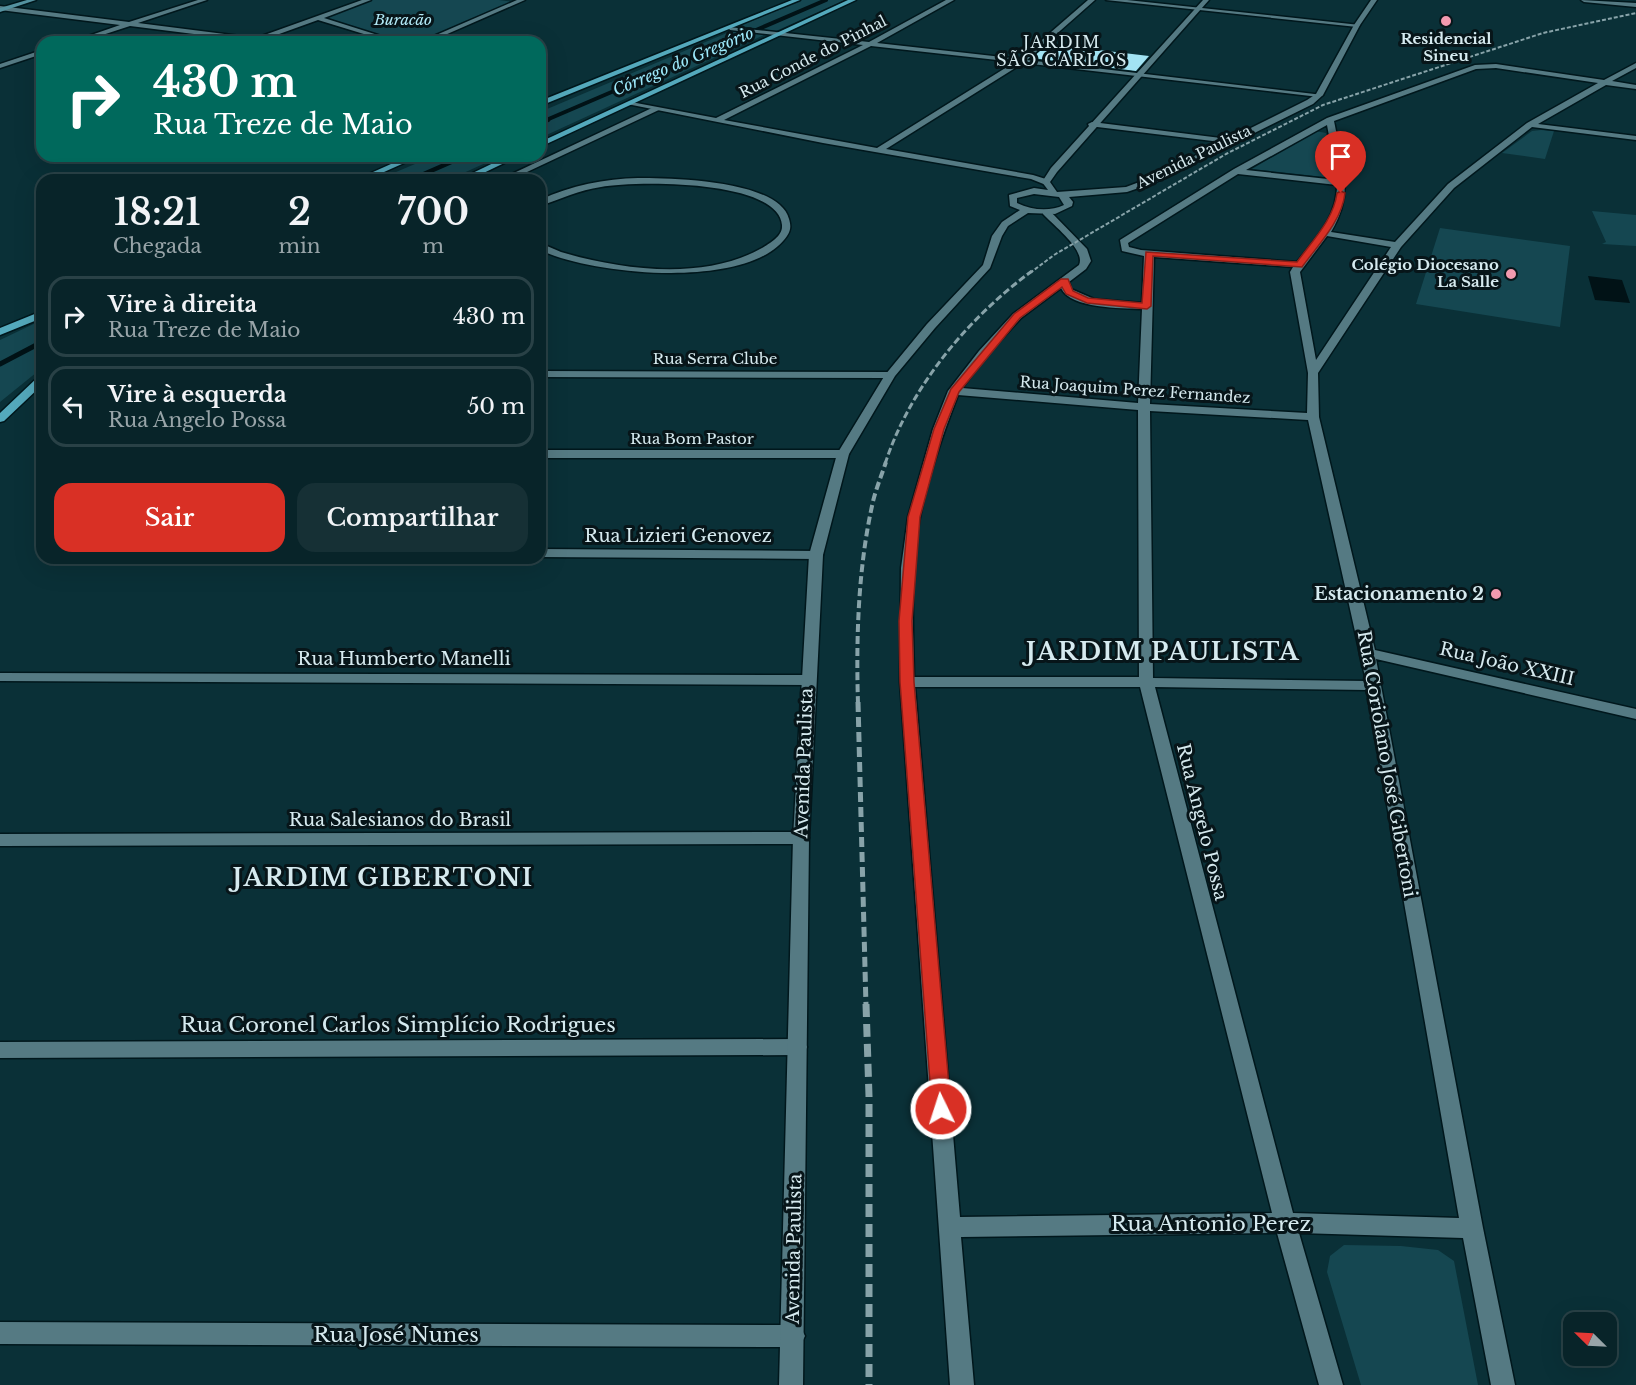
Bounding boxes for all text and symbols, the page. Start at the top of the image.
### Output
park label: Buracão [373,10,432,29]
street label: Rua Conde do Pinhal [736,11,890,102]
marker: Residencial Sineu [1439,14,1453,28]
water label: Córrego do Gregório [609,22,757,100]
place label: Residencial Sineu [1400,29,1492,65]
district label: JARDIM SÃO CARLOS [996,32,1128,70]
text: 430 m [153,56,297,108]
icon: right [54,60,132,138]
text: Rua Treze de Maio [153,108,413,141]
street label: Avenida Paulista [1132,120,1255,193]
pin [1315,131,1366,193]
icon: arrive [1324,140,1357,173]
text: 18:21 [114,190,201,235]
text: 2 [288,190,311,235]
text: 700 [397,190,469,235]
text: Chegada [113,234,202,258]
text: min [278,234,321,258]
text: m [423,234,444,258]
place label: Colégio Diocesano La Salle [1351,255,1499,291]
marker: Colégio Diocesano La Salle [1504,267,1518,281]
text: Vire à direita [108,291,257,318]
icon: right [57,300,90,333]
text: 430 m [453,303,525,330]
text: Rua Treze de Maio [108,318,300,342]
street label: Rua Serra Clube [653,349,777,368]
street label: Rua Joaquim Perez Fernandez [1019,372,1251,407]
text: Vire à esquerda [108,381,287,408]
icon: left [57,390,90,423]
text: 50 m [467,393,525,420]
text: Rua Angelo Possa [108,408,286,432]
street label: Rua Bom Pastor [630,429,755,448]
button: Sair [54,483,285,552]
button: Compartilhar [297,483,528,552]
street label: Rua Lizieri Genovez [584,525,772,547]
place label: Estacionamento 2 [1314,583,1484,605]
marker: Estacionamento 2 [1489,587,1503,601]
street label: Rua Coriolano José Gibertoni [1353,629,1421,899]
district label: JARDIM PAULISTA [1021,637,1300,666]
street label: Rua João XXIII [1437,638,1577,690]
street label: Rua Humberto Manelli [297,648,511,670]
street label: Avenida Paulista [790,687,818,840]
street label: Rua Angelo Possa [1172,741,1232,903]
street label: Rua Salesianos do Brasil [289,809,511,831]
district label: JARDIM GIBERTONI [227,863,534,892]
street label: Rua Coronel Carlos Simplício Rodrigues [180,1012,616,1038]
position arrow [909,1077,973,1141]
street label: Avenida Paulista [782,1174,806,1325]
street label: Rua Antonio Perez [1111,1211,1311,1237]
north arrow [1563,1312,1617,1366]
map controls [1563,1312,1617,1366]
street label: Rua José Nunes [313,1322,479,1348]

